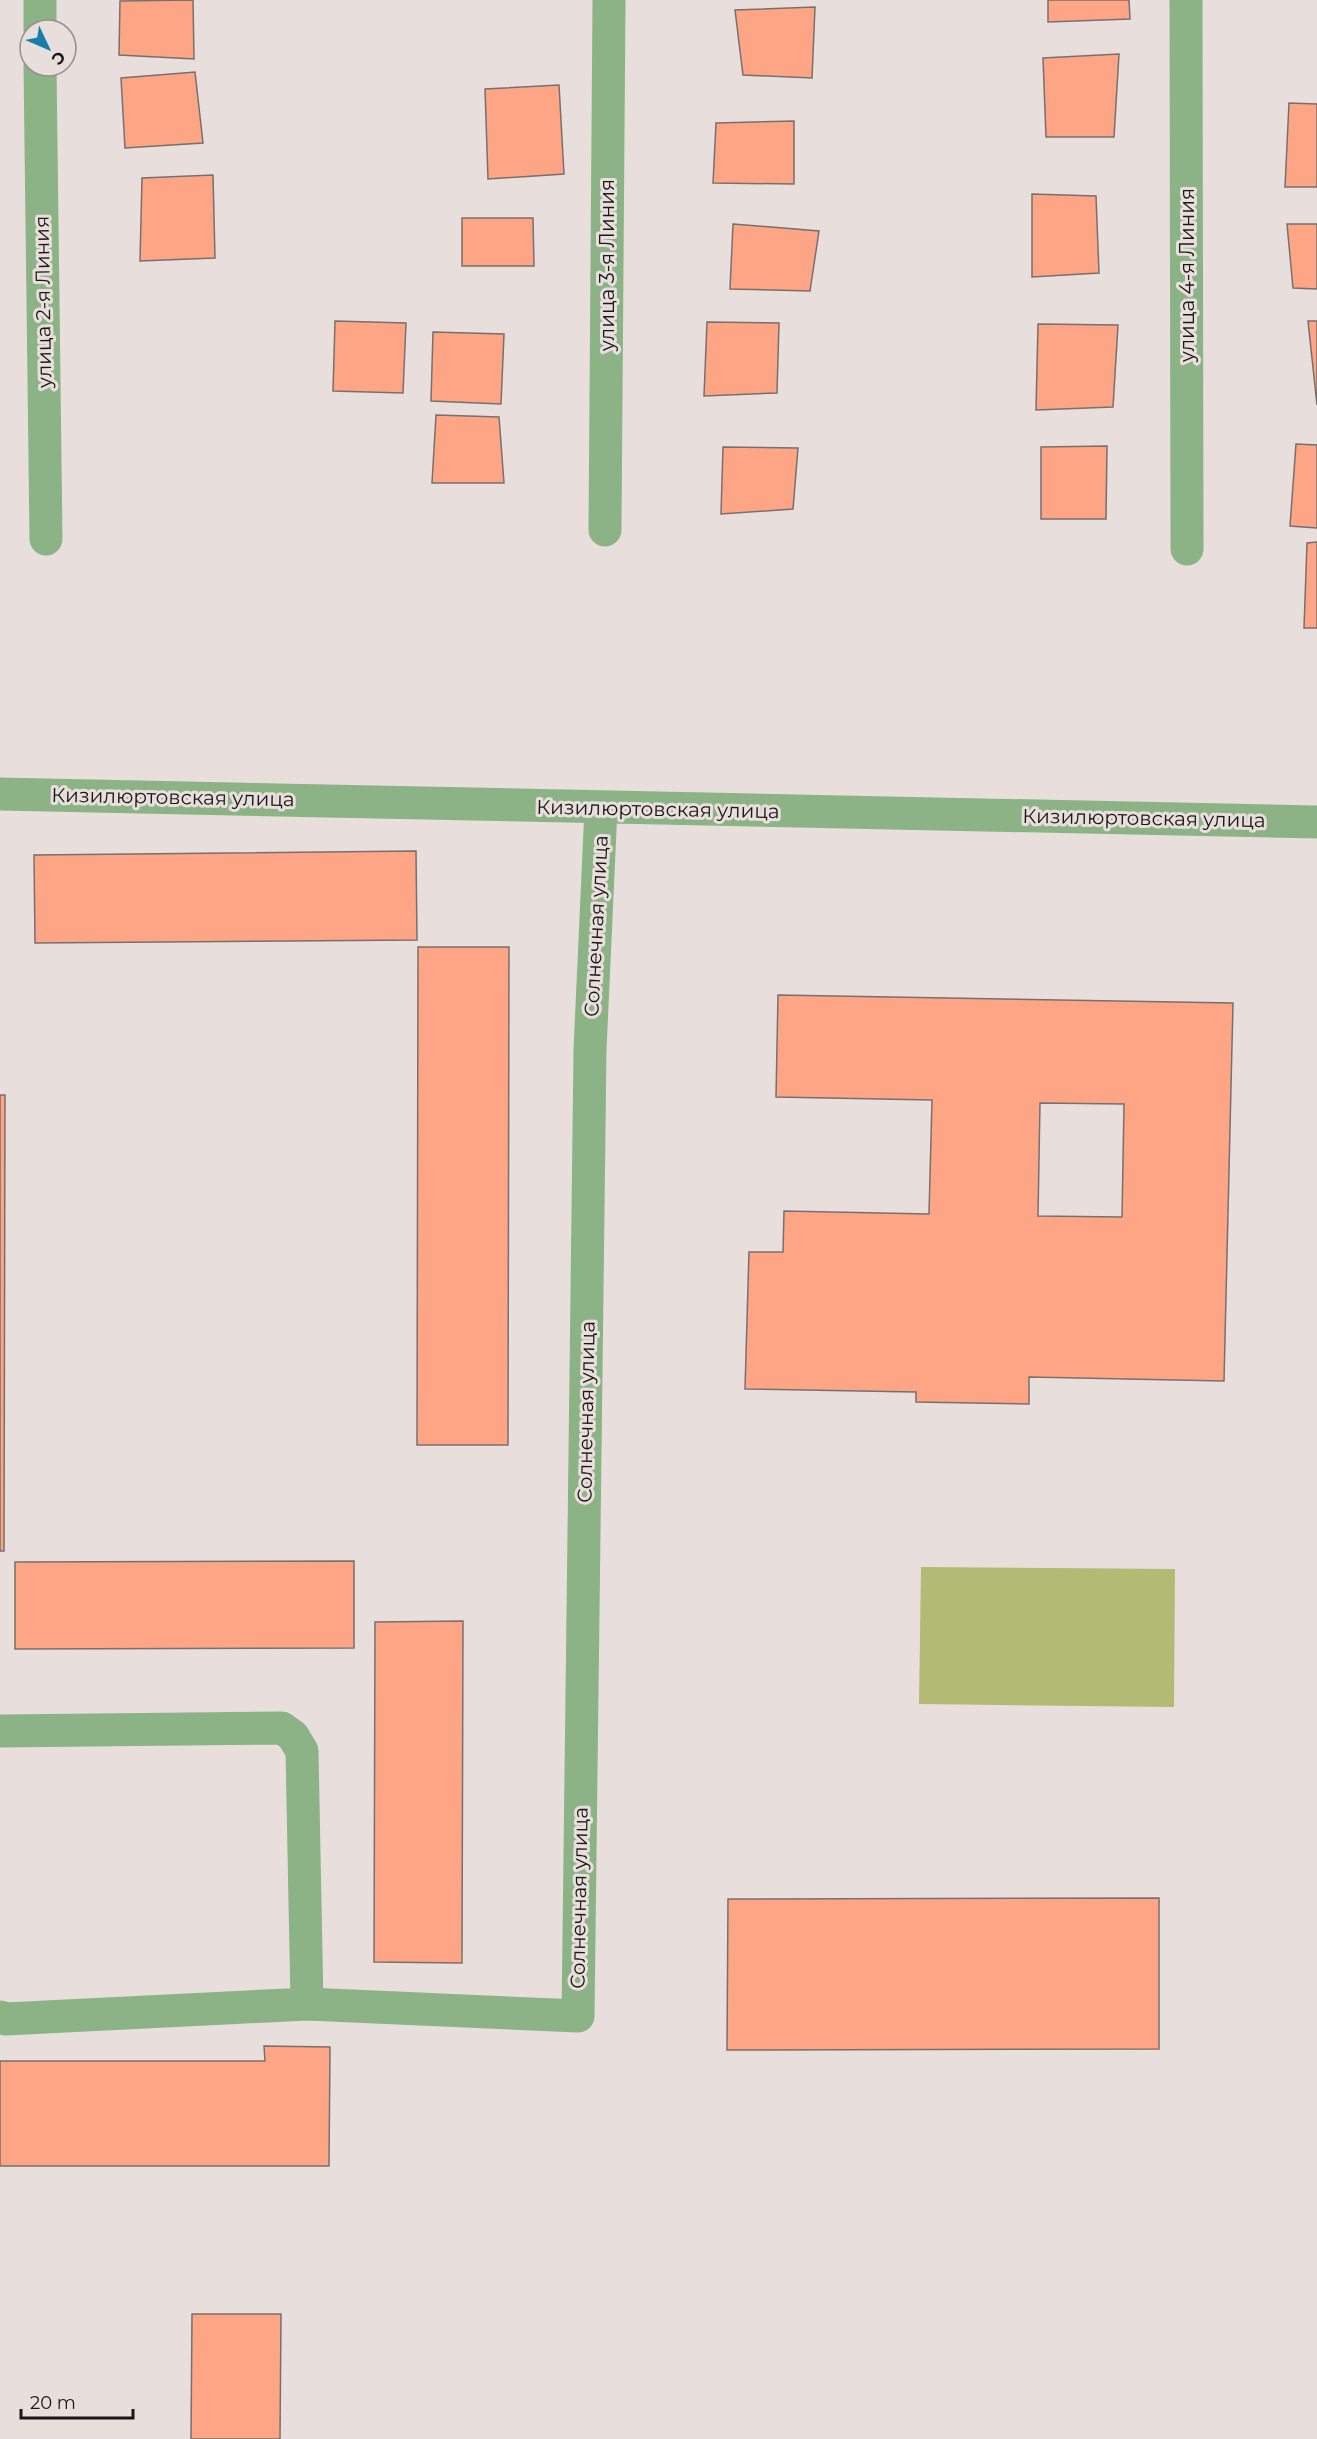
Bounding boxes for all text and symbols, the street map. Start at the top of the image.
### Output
north arrow [18,18,78,78]
text: С [47,47,69,69]
street label: улица 3-я Линия [595,179,619,352]
street label: улица 4-я Линия [1175,188,1199,363]
street label: улица 2-я Линия [29,216,57,389]
street label: Кизилюртовская улица [51,783,295,811]
street label: Кизилюртовская улица [536,795,780,823]
street label: Кизилюртовская улица [1022,804,1266,832]
street label: Солнечная улица [579,835,613,1017]
street label: Солнечная улица [572,1321,600,1503]
street label: Солнечная улица [565,1807,593,1989]
scale bar [21,2382,134,2420]
text: 20 m [30,2392,76,2414]

